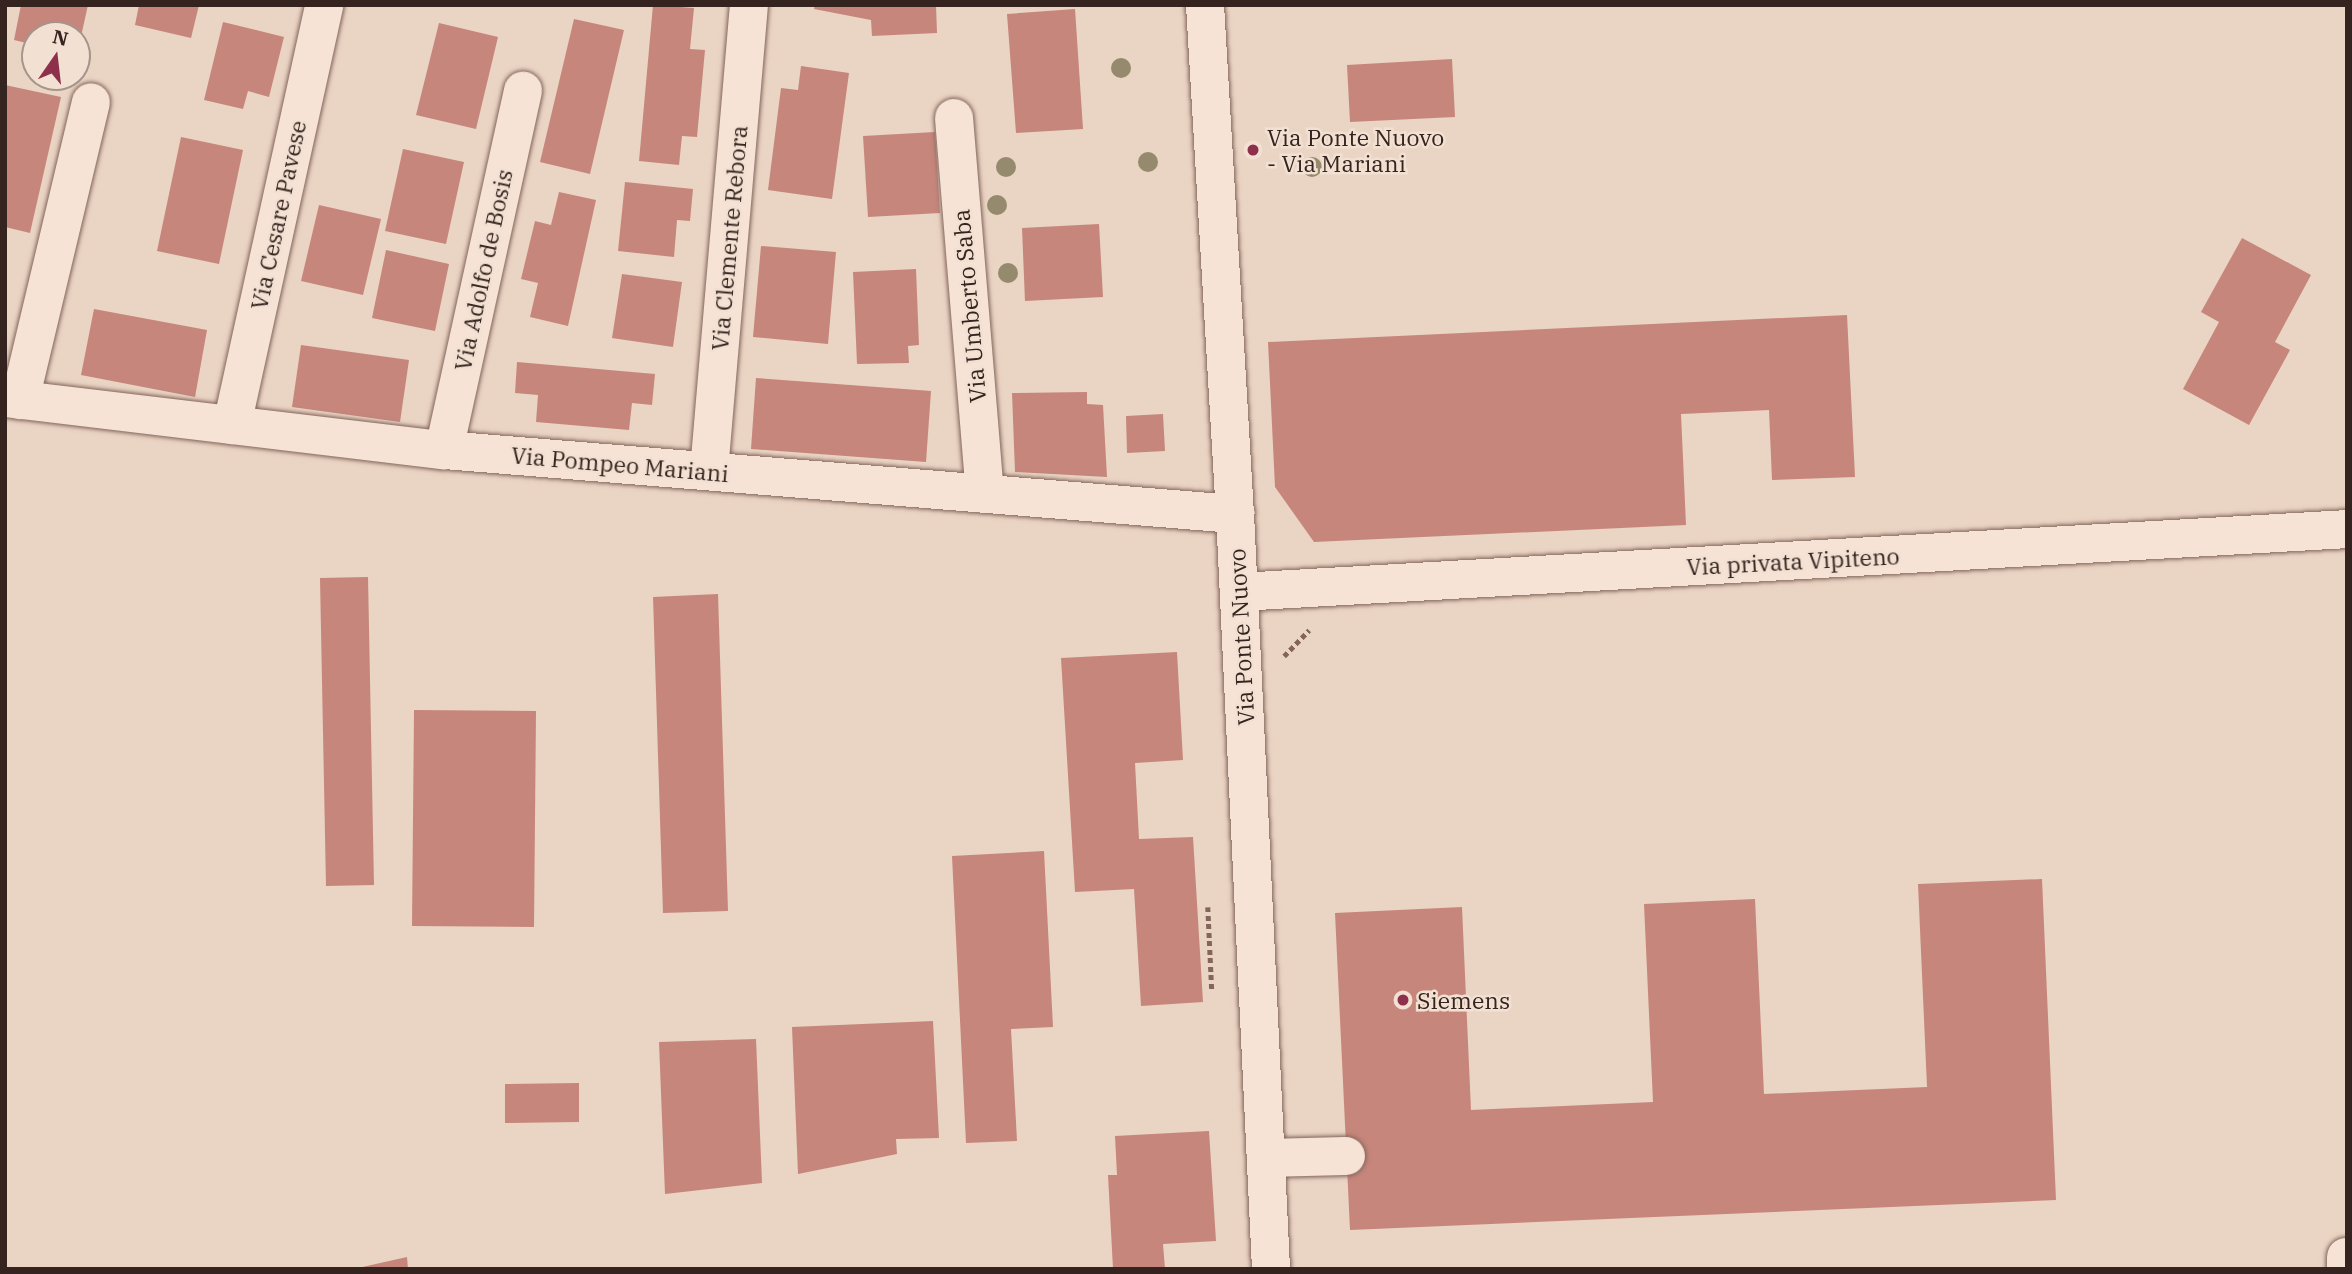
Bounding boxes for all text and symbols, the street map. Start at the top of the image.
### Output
north arrow [21,21,91,91]
text: N [50,24,71,51]
street label: Via Cesare Pavese [244,118,312,312]
place label: Via Ponte Nuovo - Via Mariani [1267,123,1444,177]
street label: Via Clemente Rebora [705,124,753,352]
marker: Via Ponte Nuovo - Via Mariani [1245,142,1261,158]
street label: Via Adolfo de Bosis [448,167,518,373]
street label: Via Umberto Saba [947,208,991,404]
street label: Via Pompeo Mariani [510,441,730,487]
street label: Via privata Vipiteno [1686,542,1900,580]
street label: Via Ponte Nuovo [1223,548,1259,726]
place label: Siemens [1417,986,1510,1014]
marker: Siemens [1395,992,1411,1008]

